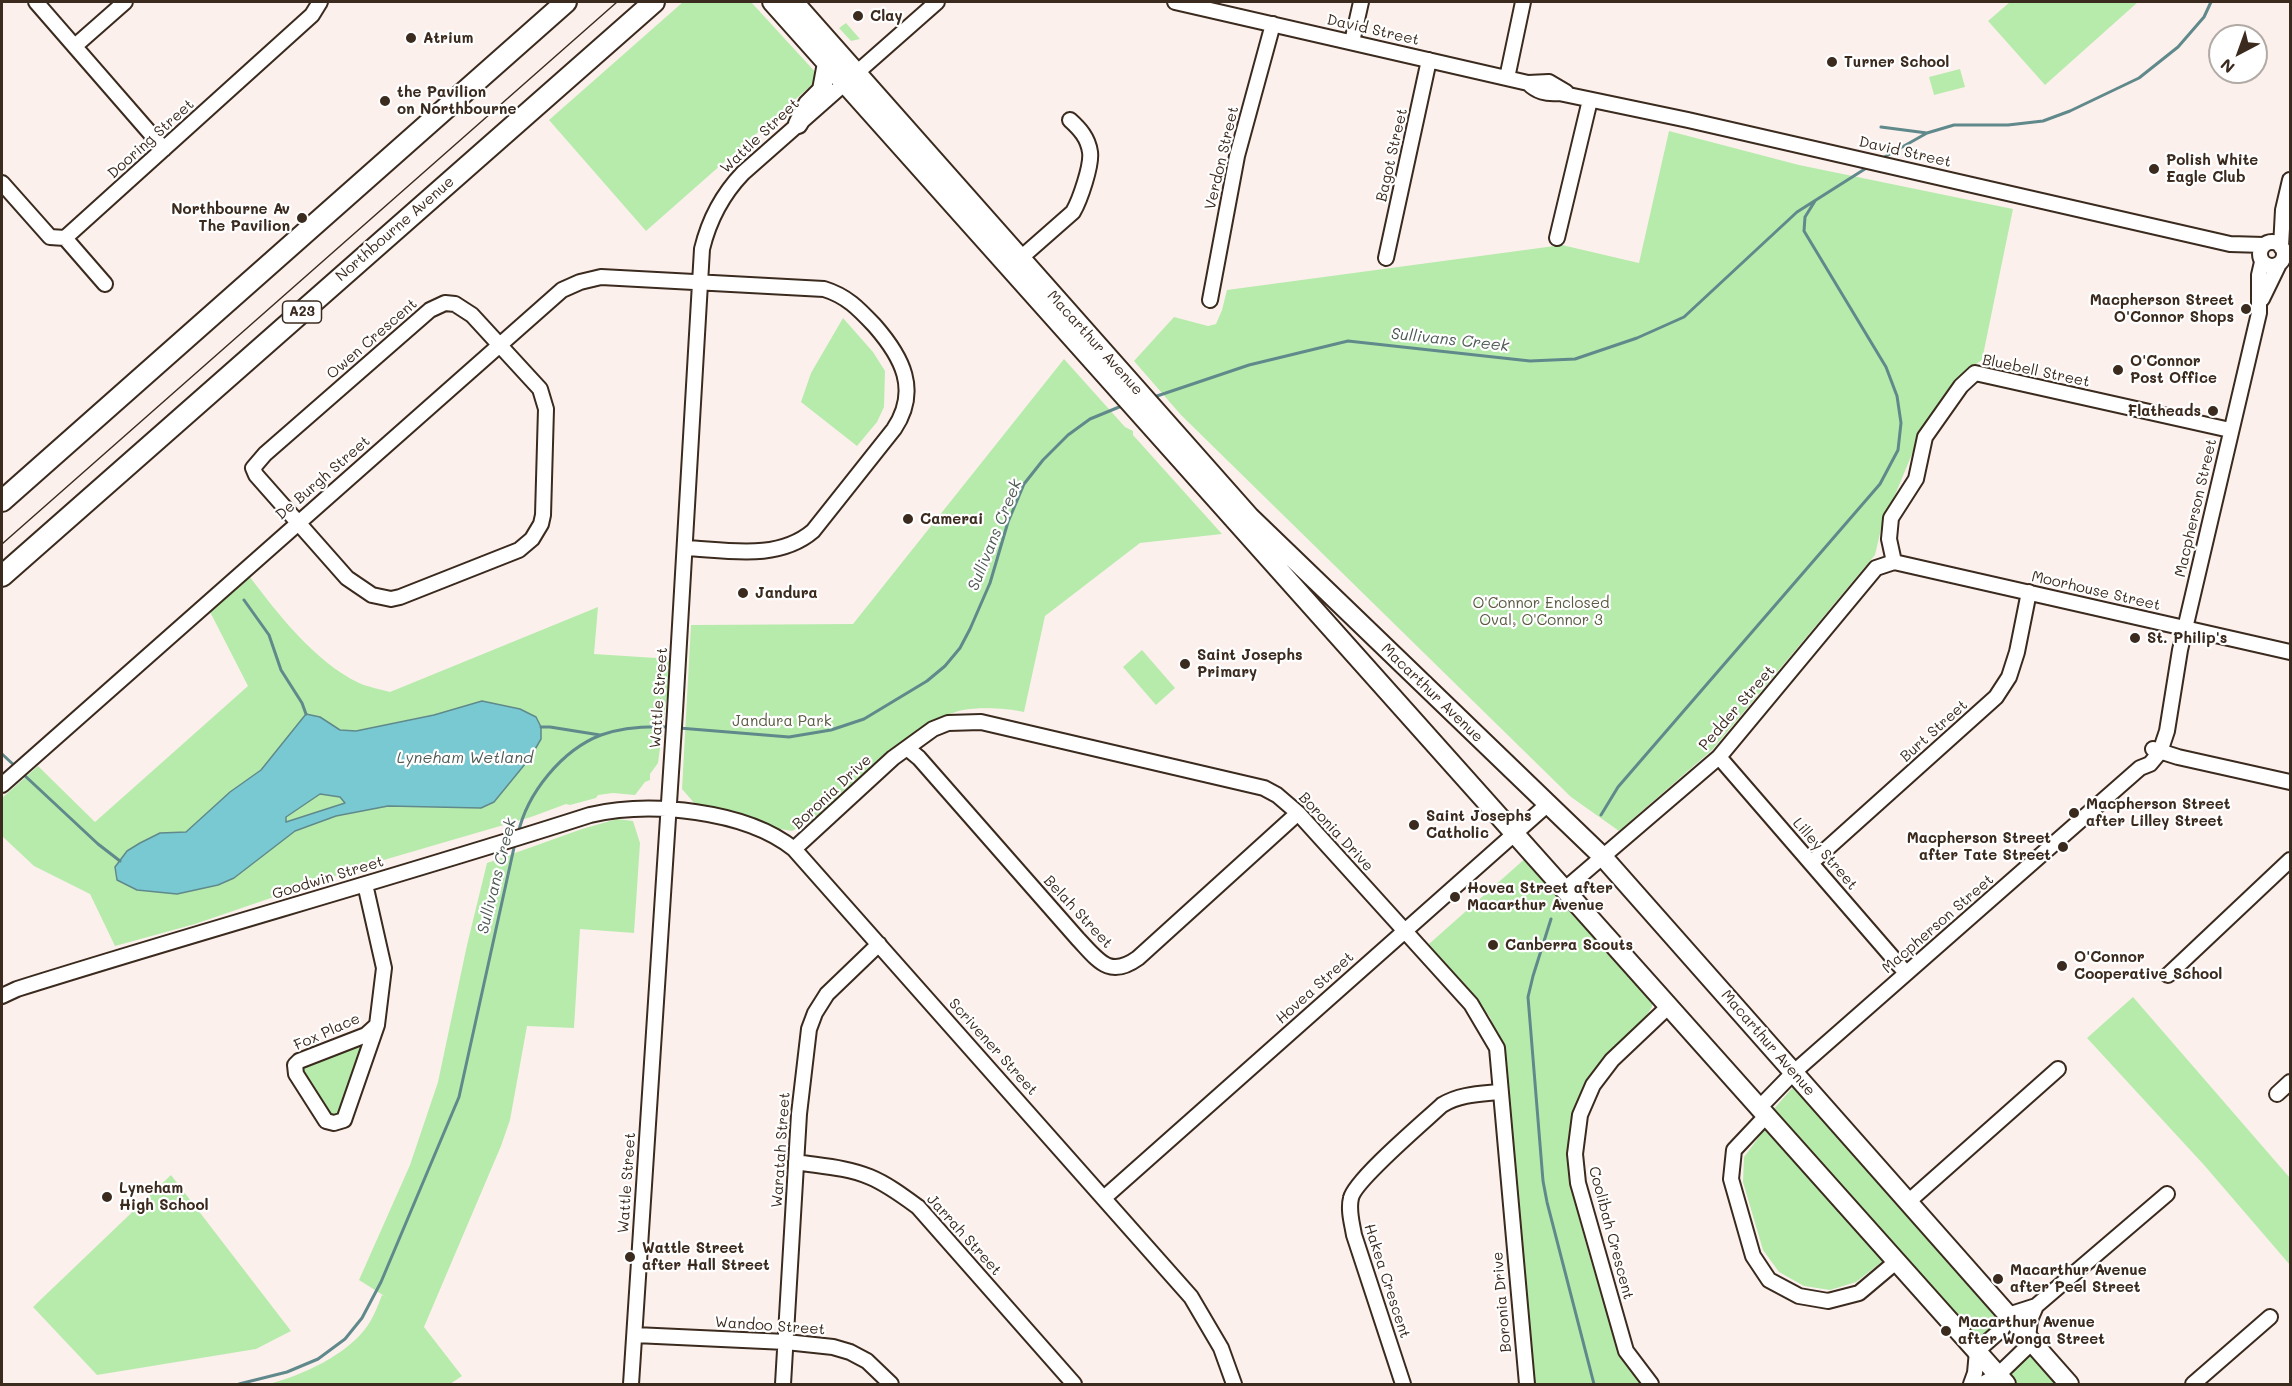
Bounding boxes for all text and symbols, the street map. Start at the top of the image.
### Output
place label: Clay [870,7,903,25]
marker: Clay [851,9,865,23]
street label: David Street [1325,11,1421,49]
north arrow [2208,24,2268,84]
place label: Atrium [423,29,474,47]
marker: Atrium [404,31,418,45]
place label: Turner School [1844,53,1949,71]
marker: Turner School [1825,55,1839,69]
text: N [2216,55,2239,78]
place label: the Pavilion on Northbourne [397,83,516,118]
marker: the Pavilion on Northbourne [378,94,392,108]
street label: Wattle Street [717,95,803,177]
street label: Dooring Street [104,96,198,182]
street label: Verdon Street [1201,104,1243,212]
street label: Bagot Street [1373,106,1411,204]
street label: David Street [1857,133,1953,171]
place label: Polish White Eagle Club [2166,151,2258,186]
marker: Polish White Eagle Club [2147,162,2161,176]
street label: Northbourne Avenue [332,173,458,285]
place label: Northbourne Av The Pavilion [171,200,290,235]
marker: Northbourne Av The Pavilion [295,211,309,225]
street label: Macarthur Avenue [1043,287,1147,399]
place label: Macpherson Street O'Connor Shops [2090,291,2234,326]
street label: Owen Crescent [323,295,421,383]
road number: A23 [282,301,322,323]
marker: Macpherson Street O'Connor Shops [2239,302,2253,316]
water label: Sullivans Creek [1390,324,1510,356]
street label: Bluebell Street [1981,351,2091,391]
place label: O'Connor Post Office [2130,352,2217,387]
marker: O'Connor Post Office [2111,363,2125,377]
place label: Flatheads [2128,402,2201,420]
marker: Flatheads [2206,404,2220,418]
street label: De Burgh Street [272,432,374,524]
street label: Macpherson Street [2171,437,2221,579]
water label: Sullivans Creek [964,476,1026,594]
place label: Camerai [920,510,983,528]
marker: Camerai [901,512,915,526]
street label: Moorhouse Street [2030,567,2162,615]
place label: Jandura [755,584,818,602]
marker: Jandura [736,586,750,600]
park label: O'Connor Enclosed Oval, O'Connor 3 [1472,594,1610,629]
place label: St. Philip's [2147,629,2227,647]
marker: St. Philip's [2128,631,2142,645]
street label: Macarthur Avenue [1377,640,1487,746]
place label: Saint Josephs Primary [1197,646,1303,681]
street label: Wattle Street [646,647,672,749]
marker: Saint Josephs Primary [1178,657,1192,671]
street label: Pedder Street [1695,662,1779,754]
street label: Burt Street [1897,696,1971,766]
park label: Jandura Park [732,712,832,730]
water label: Lyneham Wetland [397,748,533,768]
street label: Boronia Drive [789,751,875,833]
street label: Boronia Drive [1295,789,1377,875]
place label: Macpherson Street after Lilley Street [2086,795,2230,830]
marker: Macpherson Street after Lilley Street [2067,806,2081,820]
place label: Saint Josephs Catholic [1426,807,1532,842]
street label: Lilley Street [1789,814,1861,894]
water label: Sullivans Creek [473,816,521,936]
marker: Saint Josephs Catholic [1407,818,1421,832]
place label: Macpherson Street after Tate Street [1907,829,2051,864]
marker: Macpherson Street after Tate Street [2056,840,2070,854]
street label: Goodwin Street [270,853,386,903]
street label: Macpherson Street [1879,871,1997,977]
street label: Belah Street [1040,872,1116,952]
place label: Hovea Street after Macarthur Avenue [1467,879,1613,914]
marker: Hovea Street after Macarthur Avenue [1448,890,1462,904]
place label: Canberra Scouts [1505,936,1633,954]
marker: Canberra Scouts [1486,938,1500,952]
street label: Hovea Street [1272,948,1358,1028]
place label: O'Connor Cooperative School [2074,948,2222,983]
marker: O'Connor Cooperative School [2055,959,2069,973]
street label: Macarthur Avenue [1717,986,1819,1100]
street label: Scrivener Street [945,995,1041,1099]
street label: Fox Place [291,1010,363,1054]
street label: Waratah Street [768,1091,794,1209]
street label: Wattle Street [614,1132,640,1234]
street label: Coolibah Crescent [1585,1165,1637,1301]
place label: Lyneham High School [119,1179,209,1214]
marker: Lyneham High School [100,1190,114,1204]
street label: Jarrah Street [923,1191,1005,1279]
street label: Hakea Crescent [1360,1222,1414,1340]
place label: Wattle Street after Hall Street [642,1239,770,1274]
marker: Wattle Street after Hall Street [623,1250,637,1264]
street label: Boronia Drive [1489,1251,1515,1353]
place label: Macarthur Avenue after Peel Street [2010,1261,2147,1296]
marker: Macarthur Avenue after Peel Street [1991,1272,2005,1286]
street label: Wandoo Street [714,1313,826,1339]
place label: Macarthur Avenue after Wonga Street [1958,1313,2105,1348]
marker: Macarthur Avenue after Wonga Street [1939,1324,1953,1338]

